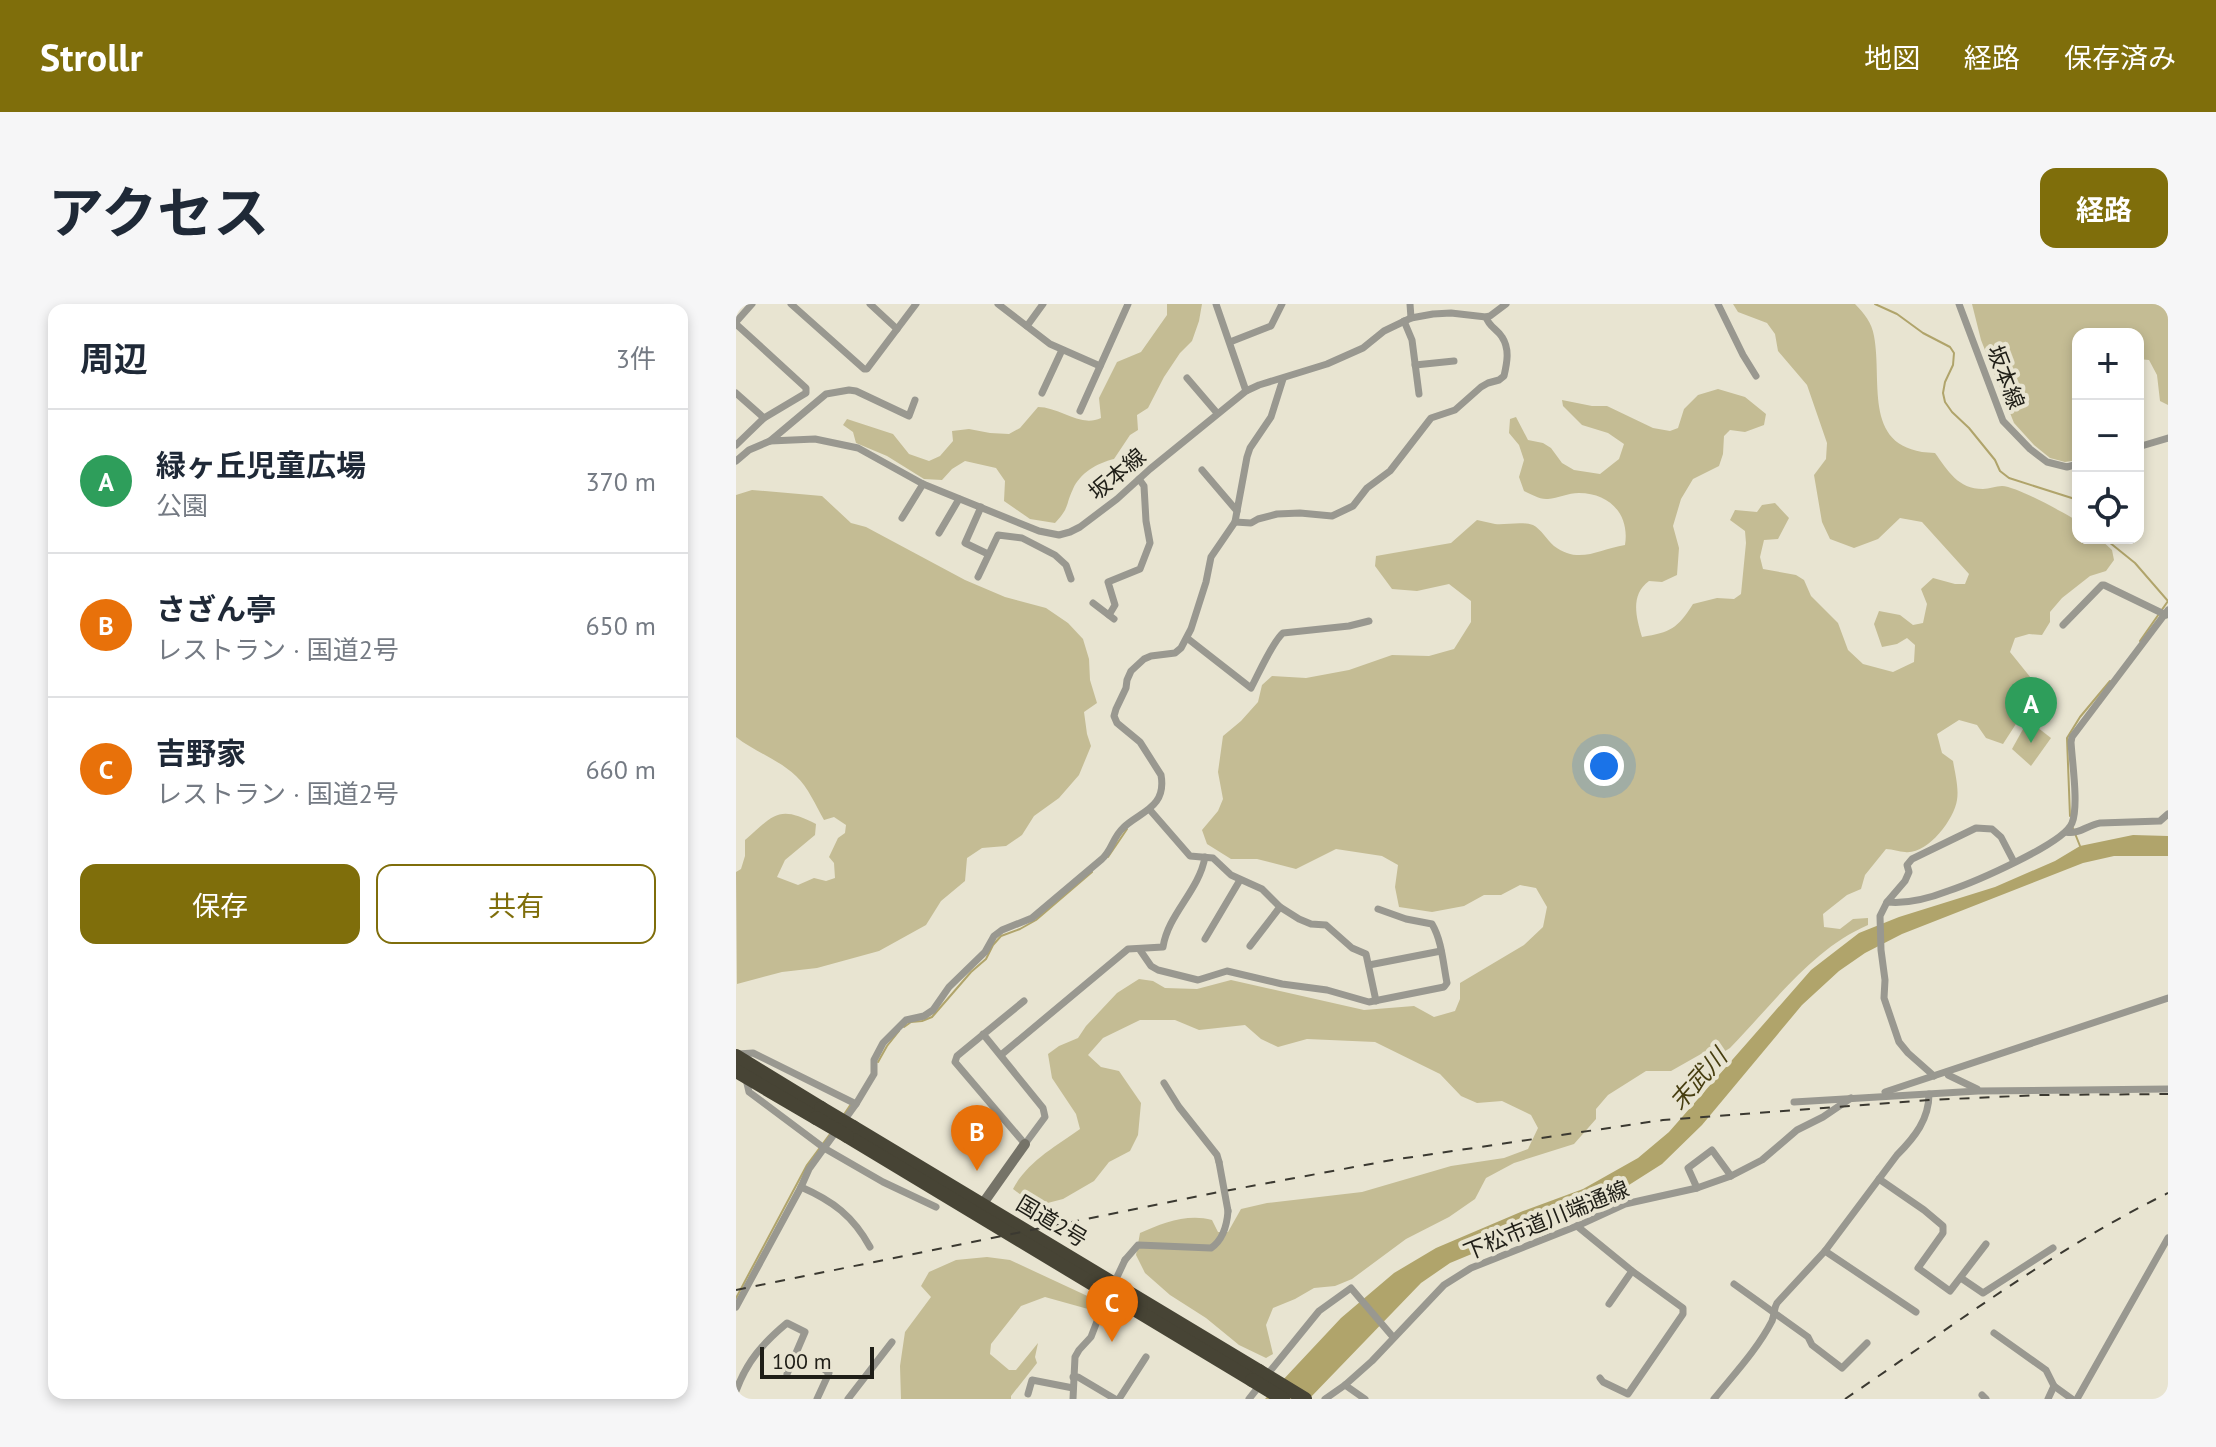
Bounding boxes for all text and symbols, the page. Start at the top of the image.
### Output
text: Strollr [40,32,143,81]
text: 地図 [1864,39,1920,76]
text: 経路 [1964,39,2020,76]
text: 保存済み [2064,39,2176,76]
button: 経路 [2040,168,2168,248]
text: アクセス [48,176,269,248]
map controls [2072,328,2144,544]
button: + [2072,328,2144,400]
text: 周辺 [80,336,148,380]
street label: 坂本線 [1981,341,2031,413]
text: 3件 [616,342,656,375]
button: − [2072,400,2144,472]
street label: 坂本線 [1083,442,1151,506]
text: 緑ヶ丘児童広場 [156,445,366,484]
text: A [98,465,114,498]
text: 370 m [585,465,656,498]
button: locate [2072,472,2144,544]
text: 公園 [156,489,208,522]
text: さざん亭 [156,589,276,628]
text: B [98,609,114,642]
text: 650 m [585,609,656,642]
text: レストラン · 国道2号 [156,633,399,666]
pin: A [2005,677,2057,743]
text: 吉野家 [156,733,246,772]
your location [1584,746,1624,786]
text: C [99,753,113,786]
text: 660 m [585,753,656,786]
text: レストラン · 国道2号 [156,777,399,810]
button: 保存 [80,864,360,944]
button: 共有 [376,864,656,944]
water label: 末武川 [1662,1040,1736,1116]
pin: B [951,1105,1003,1171]
street label: 下松市道川端通線 [1459,1174,1633,1266]
street label: 国道2号 [1011,1189,1093,1253]
pin: C [1086,1276,1138,1342]
scale bar [760,1343,874,1379]
text: 100 m [772,1347,832,1375]

